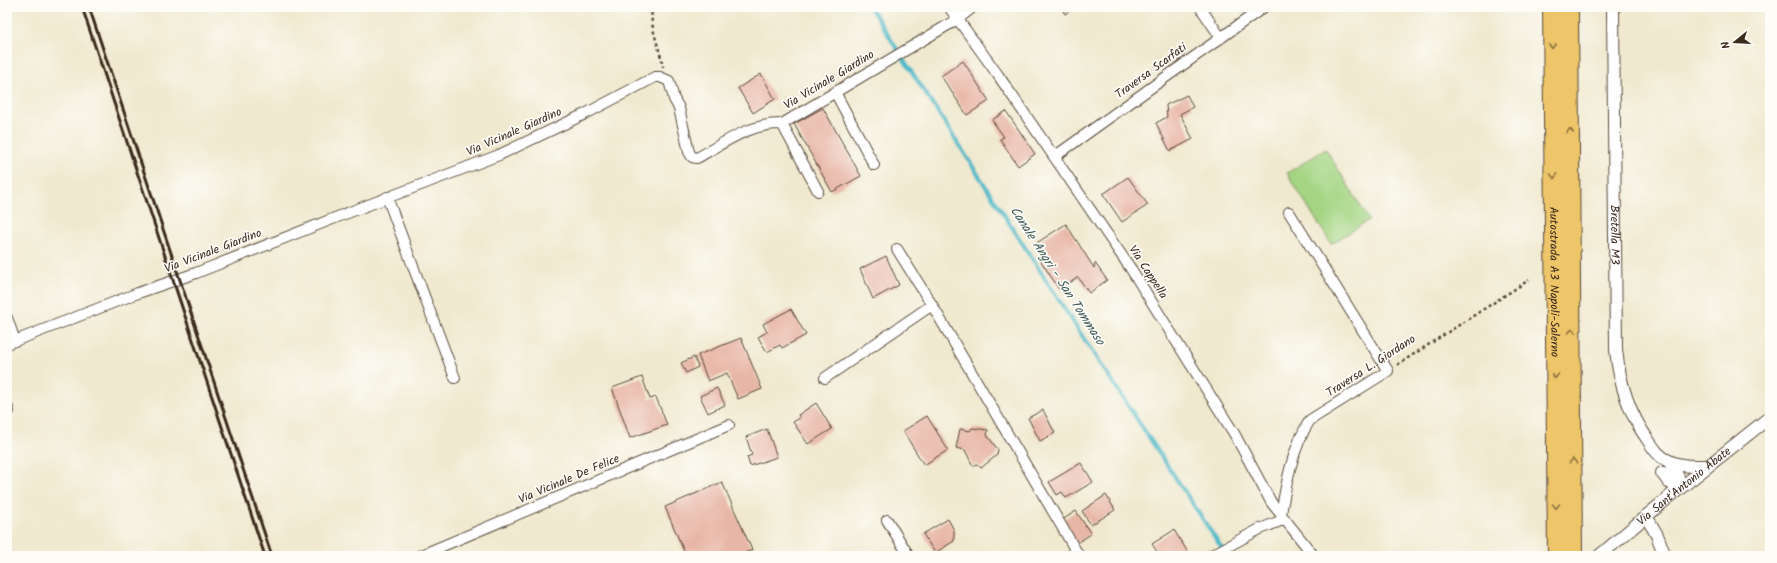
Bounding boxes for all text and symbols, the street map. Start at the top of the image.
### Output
north arrow [1715,22,1755,62]
street label: Traversa Scarfati [1111,38,1192,104]
text: N [1717,39,1736,51]
one-way arrow [1548,43,1556,49]
street label: Via Vicinale Giardino [780,45,878,115]
street label: Via Vicinale Giardino [463,102,565,162]
one-way arrow [1566,128,1574,134]
one-way arrow [1549,173,1558,179]
water label: Canale Angri - San Tommaso [1004,202,1111,351]
street label: Bretella M3 [1605,205,1625,265]
street label: Autostrada A3 Napoli-Salerno [1544,207,1565,357]
street label: Via Vicinale Giardino [162,224,264,278]
street label: Via Cappella [1123,241,1173,303]
one-way arrow [1568,328,1576,334]
street label: Traversa L. Giordano [1323,330,1419,402]
one-way arrow [1551,373,1559,379]
street label: Via Sant'Antonio Abate [1632,441,1736,530]
street label: Via Vicinale De Felice [515,449,623,509]
one-way arrow [1569,458,1577,464]
one-way arrow [1552,503,1560,509]

